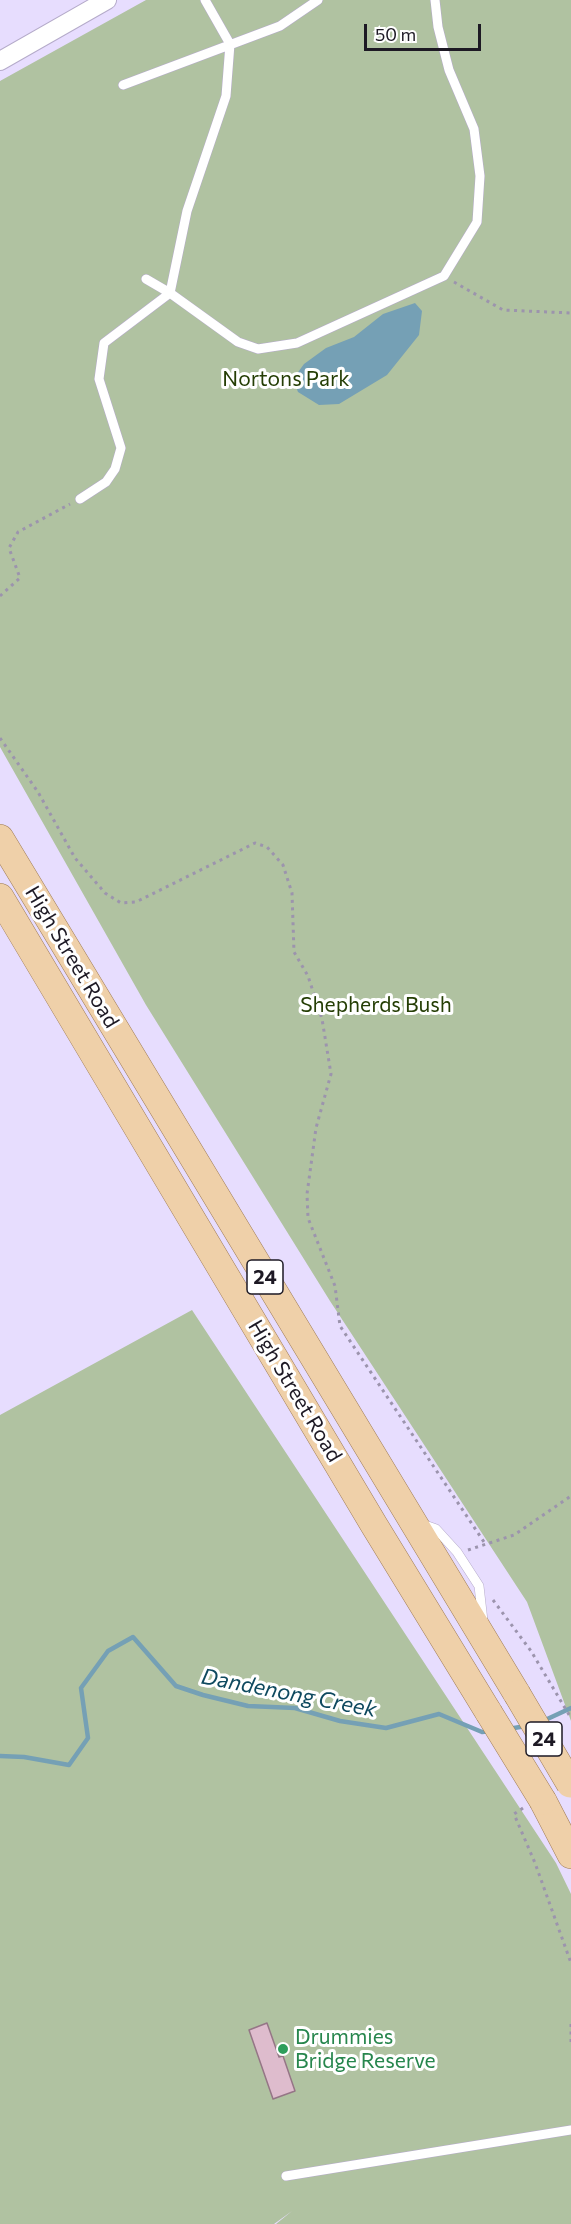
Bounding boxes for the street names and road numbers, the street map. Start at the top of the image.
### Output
street label: High Street Road [20,882,124,1032]
road number: 24 [247,1260,283,1294]
street label: High Street Road [243,1316,347,1466]
road number: 24 [526,1722,562,1756]

